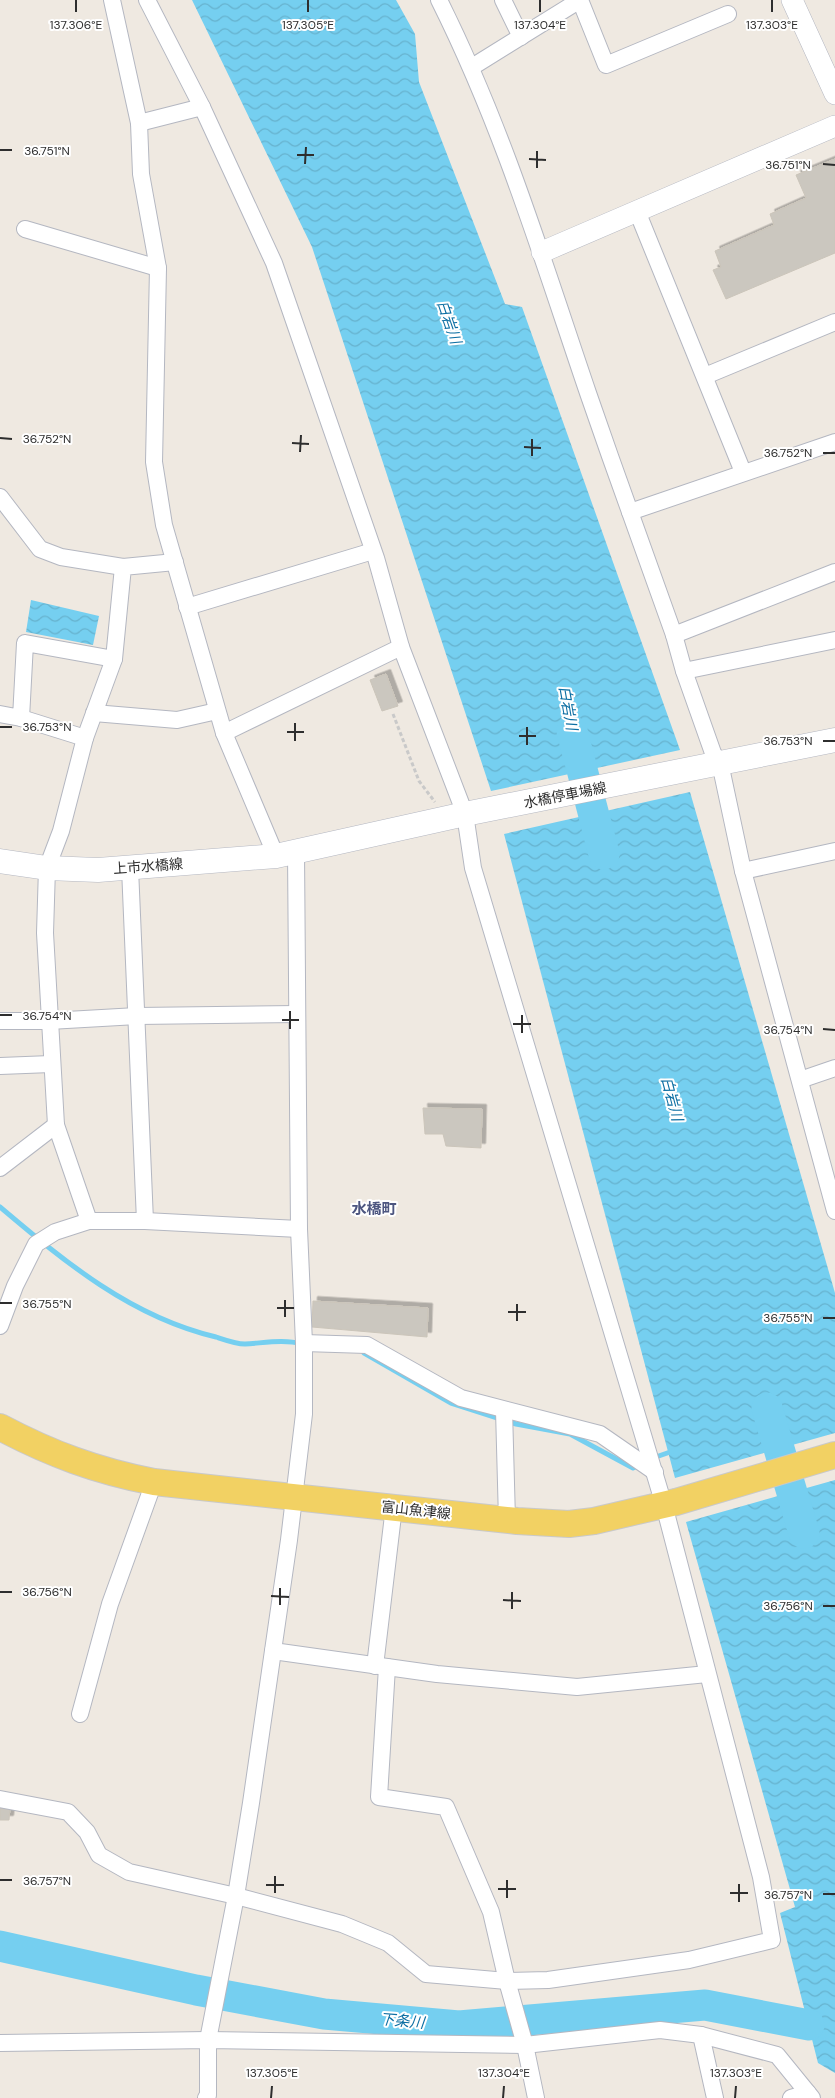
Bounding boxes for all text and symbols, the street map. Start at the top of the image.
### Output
text: 137.306°E [50,17,102,33]
text: 137.305°E [282,17,334,33]
text: 137.304°E [514,17,566,33]
text: 137.303°E [746,17,798,33]
text: 36.751°N [24,143,70,159]
text: 36.751°N [765,157,811,173]
water label: 白岩川 [432,297,466,348]
text: 36.752°N [23,431,71,447]
text: 36.752°N [764,445,812,461]
water label: 白岩川 [554,684,582,734]
text: 36.753°N [22,719,72,735]
text: 36.753°N [763,733,813,749]
street label: 水橋停車場線 [522,778,608,812]
street label: 上市水橋線 [112,855,184,877]
text: 36.754°N [22,1008,72,1024]
text: 36.754°N [763,1022,813,1038]
water label: 白岩川 [657,1075,688,1125]
district label: 水橋町 [351,1199,397,1219]
text: 36.755°N [22,1296,72,1312]
text: 36.755°N [763,1310,813,1326]
street label: 富山魚津線 [380,1497,452,1523]
text: 36.756°N [22,1584,72,1600]
text: 36.756°N [763,1598,813,1614]
text: 36.757°N [23,1873,71,1889]
text: 36.757°N [764,1887,812,1903]
water label: 下条川 [379,2009,427,2033]
text: 137.305°E [246,2065,298,2081]
text: 137.304°E [478,2065,530,2081]
text: 137.303°E [710,2065,762,2081]

